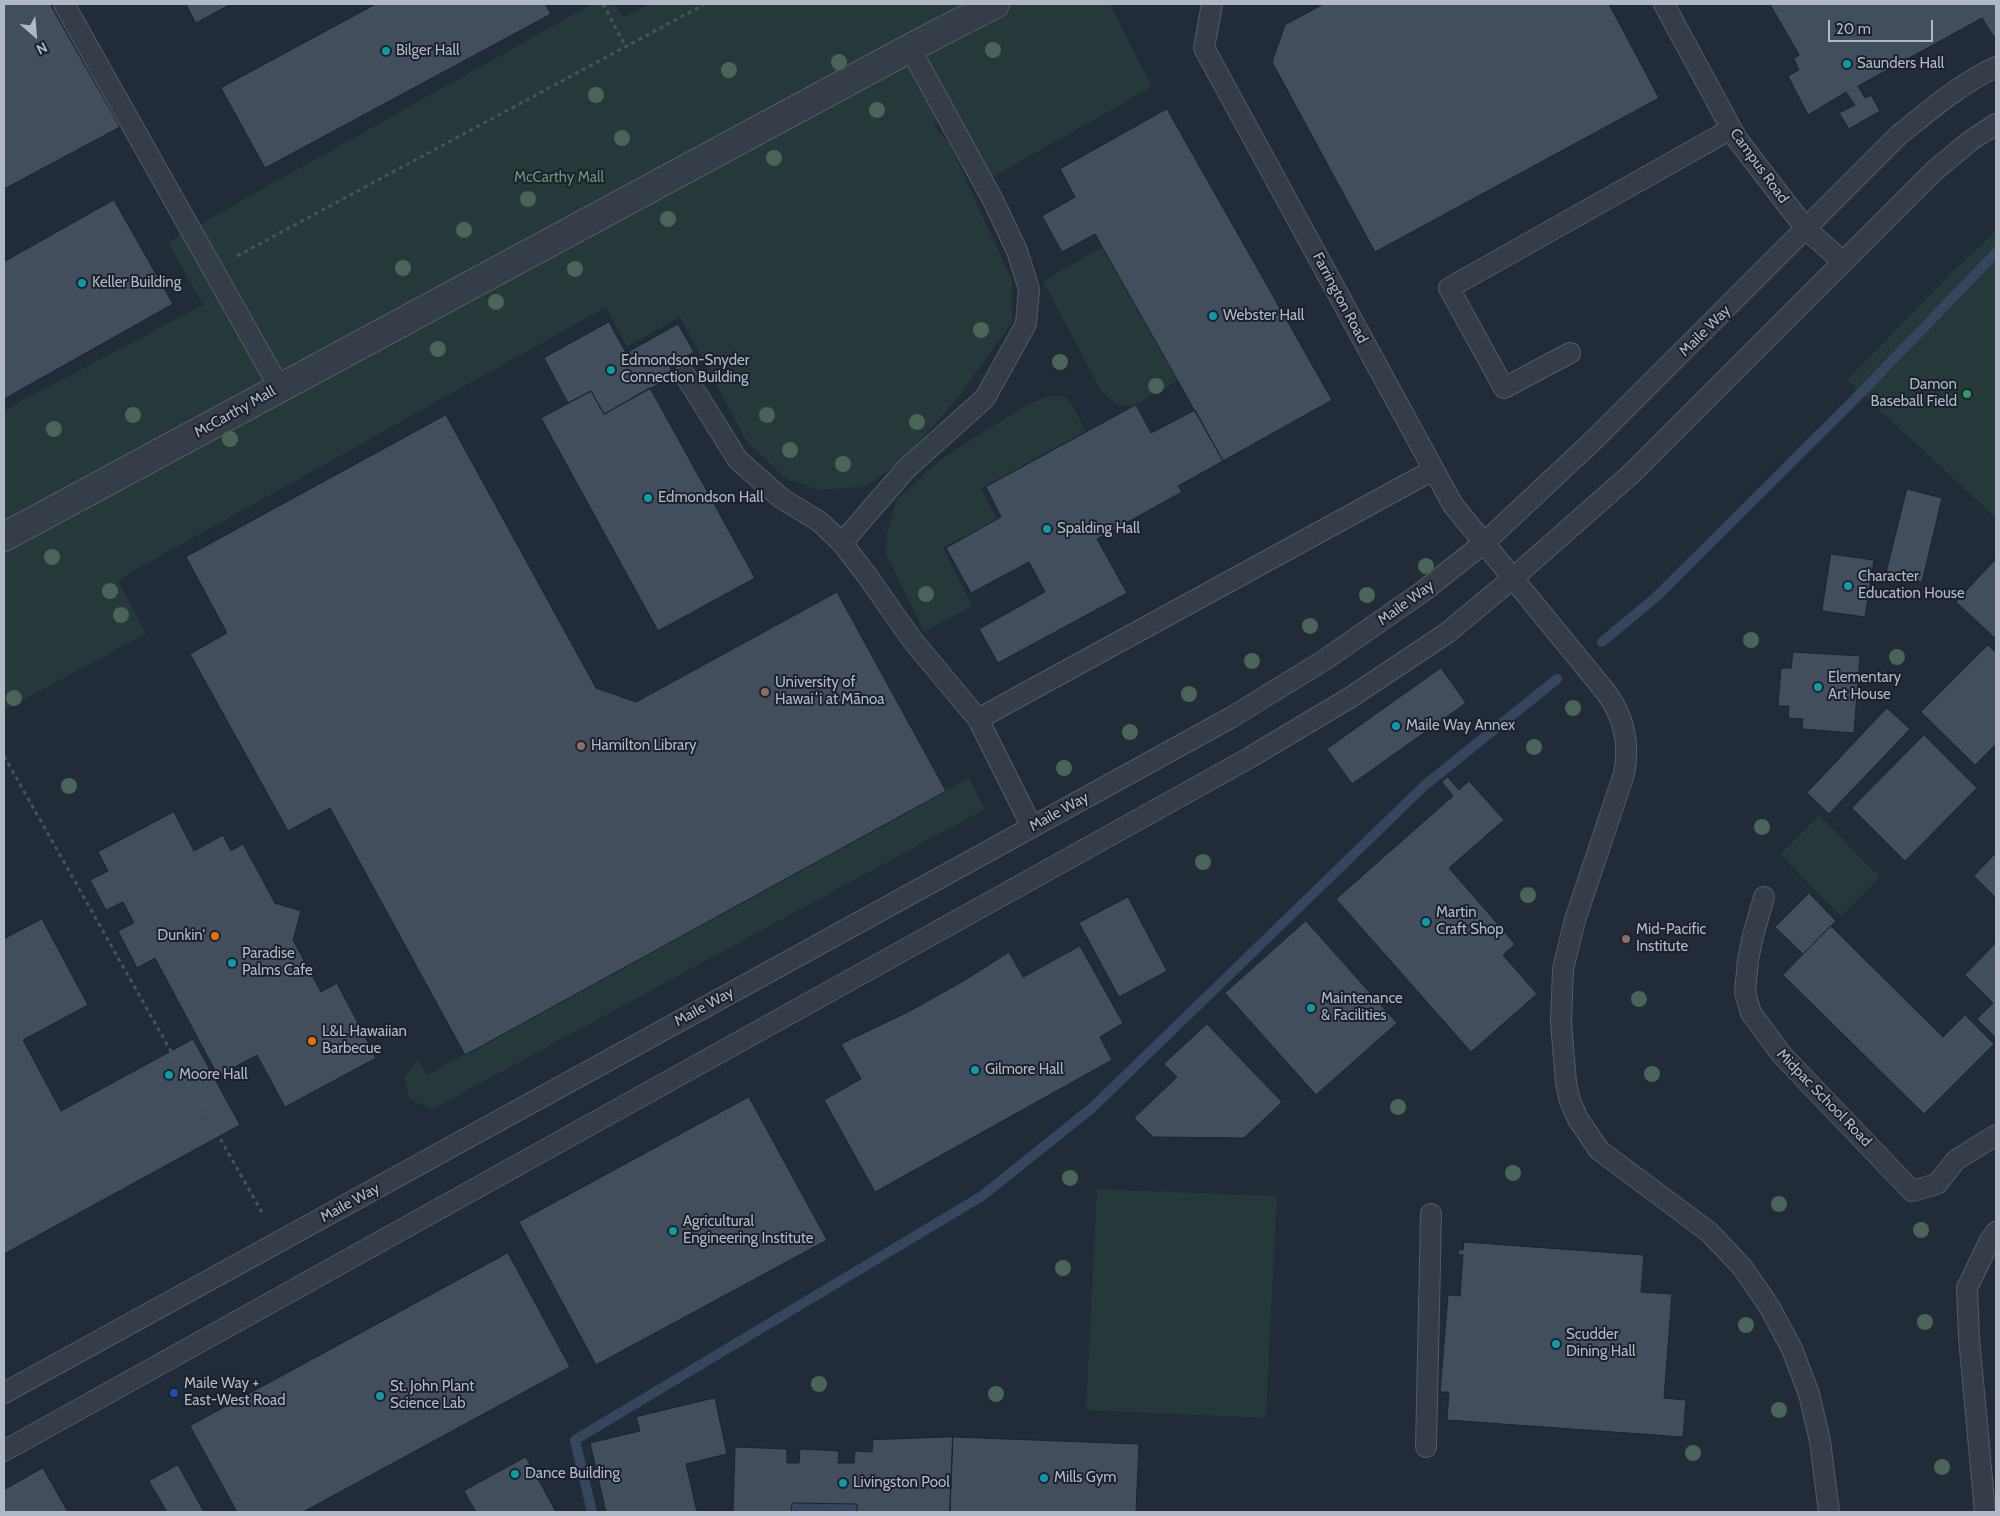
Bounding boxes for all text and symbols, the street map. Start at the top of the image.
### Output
north arrow [10,10,60,60]
scale bar [1830,10,1935,42]
text: 20 m [1836,20,1871,38]
text: N [33,38,50,59]
place label: Bilger Hall [396,42,460,60]
marker: Bilger Hall [380,45,392,57]
place label: Saunders Hall [1857,55,1944,73]
marker: Saunders Hall [1841,58,1853,70]
street label: Campus Road [1726,125,1792,207]
park label: McCarthy Mall [514,169,604,187]
street label: Farrington Road [1309,250,1371,346]
place label: Keller Building [92,274,181,292]
marker: Keller Building [76,277,88,289]
street label: Maile Way [1676,302,1734,360]
place label: Webster Hall [1223,307,1304,325]
marker: Webster Hall [1207,310,1219,322]
place label: Edmondson-Snyder Connection Building [621,352,750,387]
marker: Edmondson-Snyder Connection Building [605,364,617,376]
place label: Damon Baseball Field [1871,376,1957,411]
street label: McCarthy Mall [191,382,279,442]
marker: Damon Baseball Field [1961,388,1973,400]
place label: Edmondson Hall [658,489,763,507]
marker: Edmondson Hall [642,492,654,504]
place label: Spalding Hall [1057,520,1140,538]
marker: Spalding Hall [1041,523,1053,535]
place label: Character Education House [1858,568,1965,603]
street label: Maile Way [1374,577,1438,629]
marker: Character Education House [1842,580,1854,592]
place label: Elementary Art House [1828,669,1901,704]
place label: University of Hawaiʻi at Mānoa [775,674,885,709]
marker: Elementary Art House [1812,681,1824,693]
marker: University of Hawaiʻi at Mānoa [759,686,771,698]
place label: Maile Way Annex [1406,717,1515,735]
marker: Maile Way Annex [1390,720,1402,732]
place label: Hamilton Library [591,737,697,755]
marker: Hamilton Library [575,740,587,752]
street label: Maile Way [1026,788,1092,836]
place label: Martin Craft Shop [1436,904,1504,939]
marker: Martin Craft Shop [1420,916,1432,928]
place label: Mid-Pacific Institute [1636,921,1706,956]
place label: Dunkin' [157,927,205,945]
marker: Dunkin' [209,930,221,942]
marker: Mid-Pacific Institute [1620,933,1632,945]
place label: Paradise Palms Cafe [242,945,313,980]
marker: Paradise Palms Cafe [226,957,238,969]
street label: Maile Way [671,983,737,1031]
place label: Maintenance & Facilities [1321,990,1403,1025]
marker: Maintenance & Facilities [1305,1002,1317,1014]
place label: L&L Hawaiian Barbecue [322,1023,407,1058]
marker: L&L Hawaiian Barbecue [306,1035,318,1047]
street label: Midpac School Road [1773,1045,1875,1151]
place label: Gilmore Hall [985,1061,1063,1079]
marker: Gilmore Hall [969,1064,981,1076]
place label: Moore Hall [179,1066,248,1084]
marker: Moore Hall [163,1069,175,1081]
street label: Maile Way [317,1179,383,1227]
place label: Agricultural Engineering Institute [683,1213,813,1248]
marker: Agricultural Engineering Institute [667,1225,679,1237]
place label: Scudder Dining Hall [1566,1326,1635,1361]
marker: Scudder Dining Hall [1550,1338,1562,1350]
place label: Maile Way + East-West Road [184,1375,285,1410]
place label: St. John Plant Science Lab [390,1378,474,1413]
marker: Maile Way + East-West Road [168,1387,180,1399]
marker: St. John Plant Science Lab [374,1390,386,1402]
place label: Dance Building [525,1465,620,1483]
marker: Dance Building [509,1468,521,1480]
place label: Mills Gym [1054,1469,1116,1487]
marker: Mills Gym [1038,1472,1050,1484]
place label: Livingston Pool [853,1474,950,1492]
marker: Livingston Pool [837,1477,849,1489]

